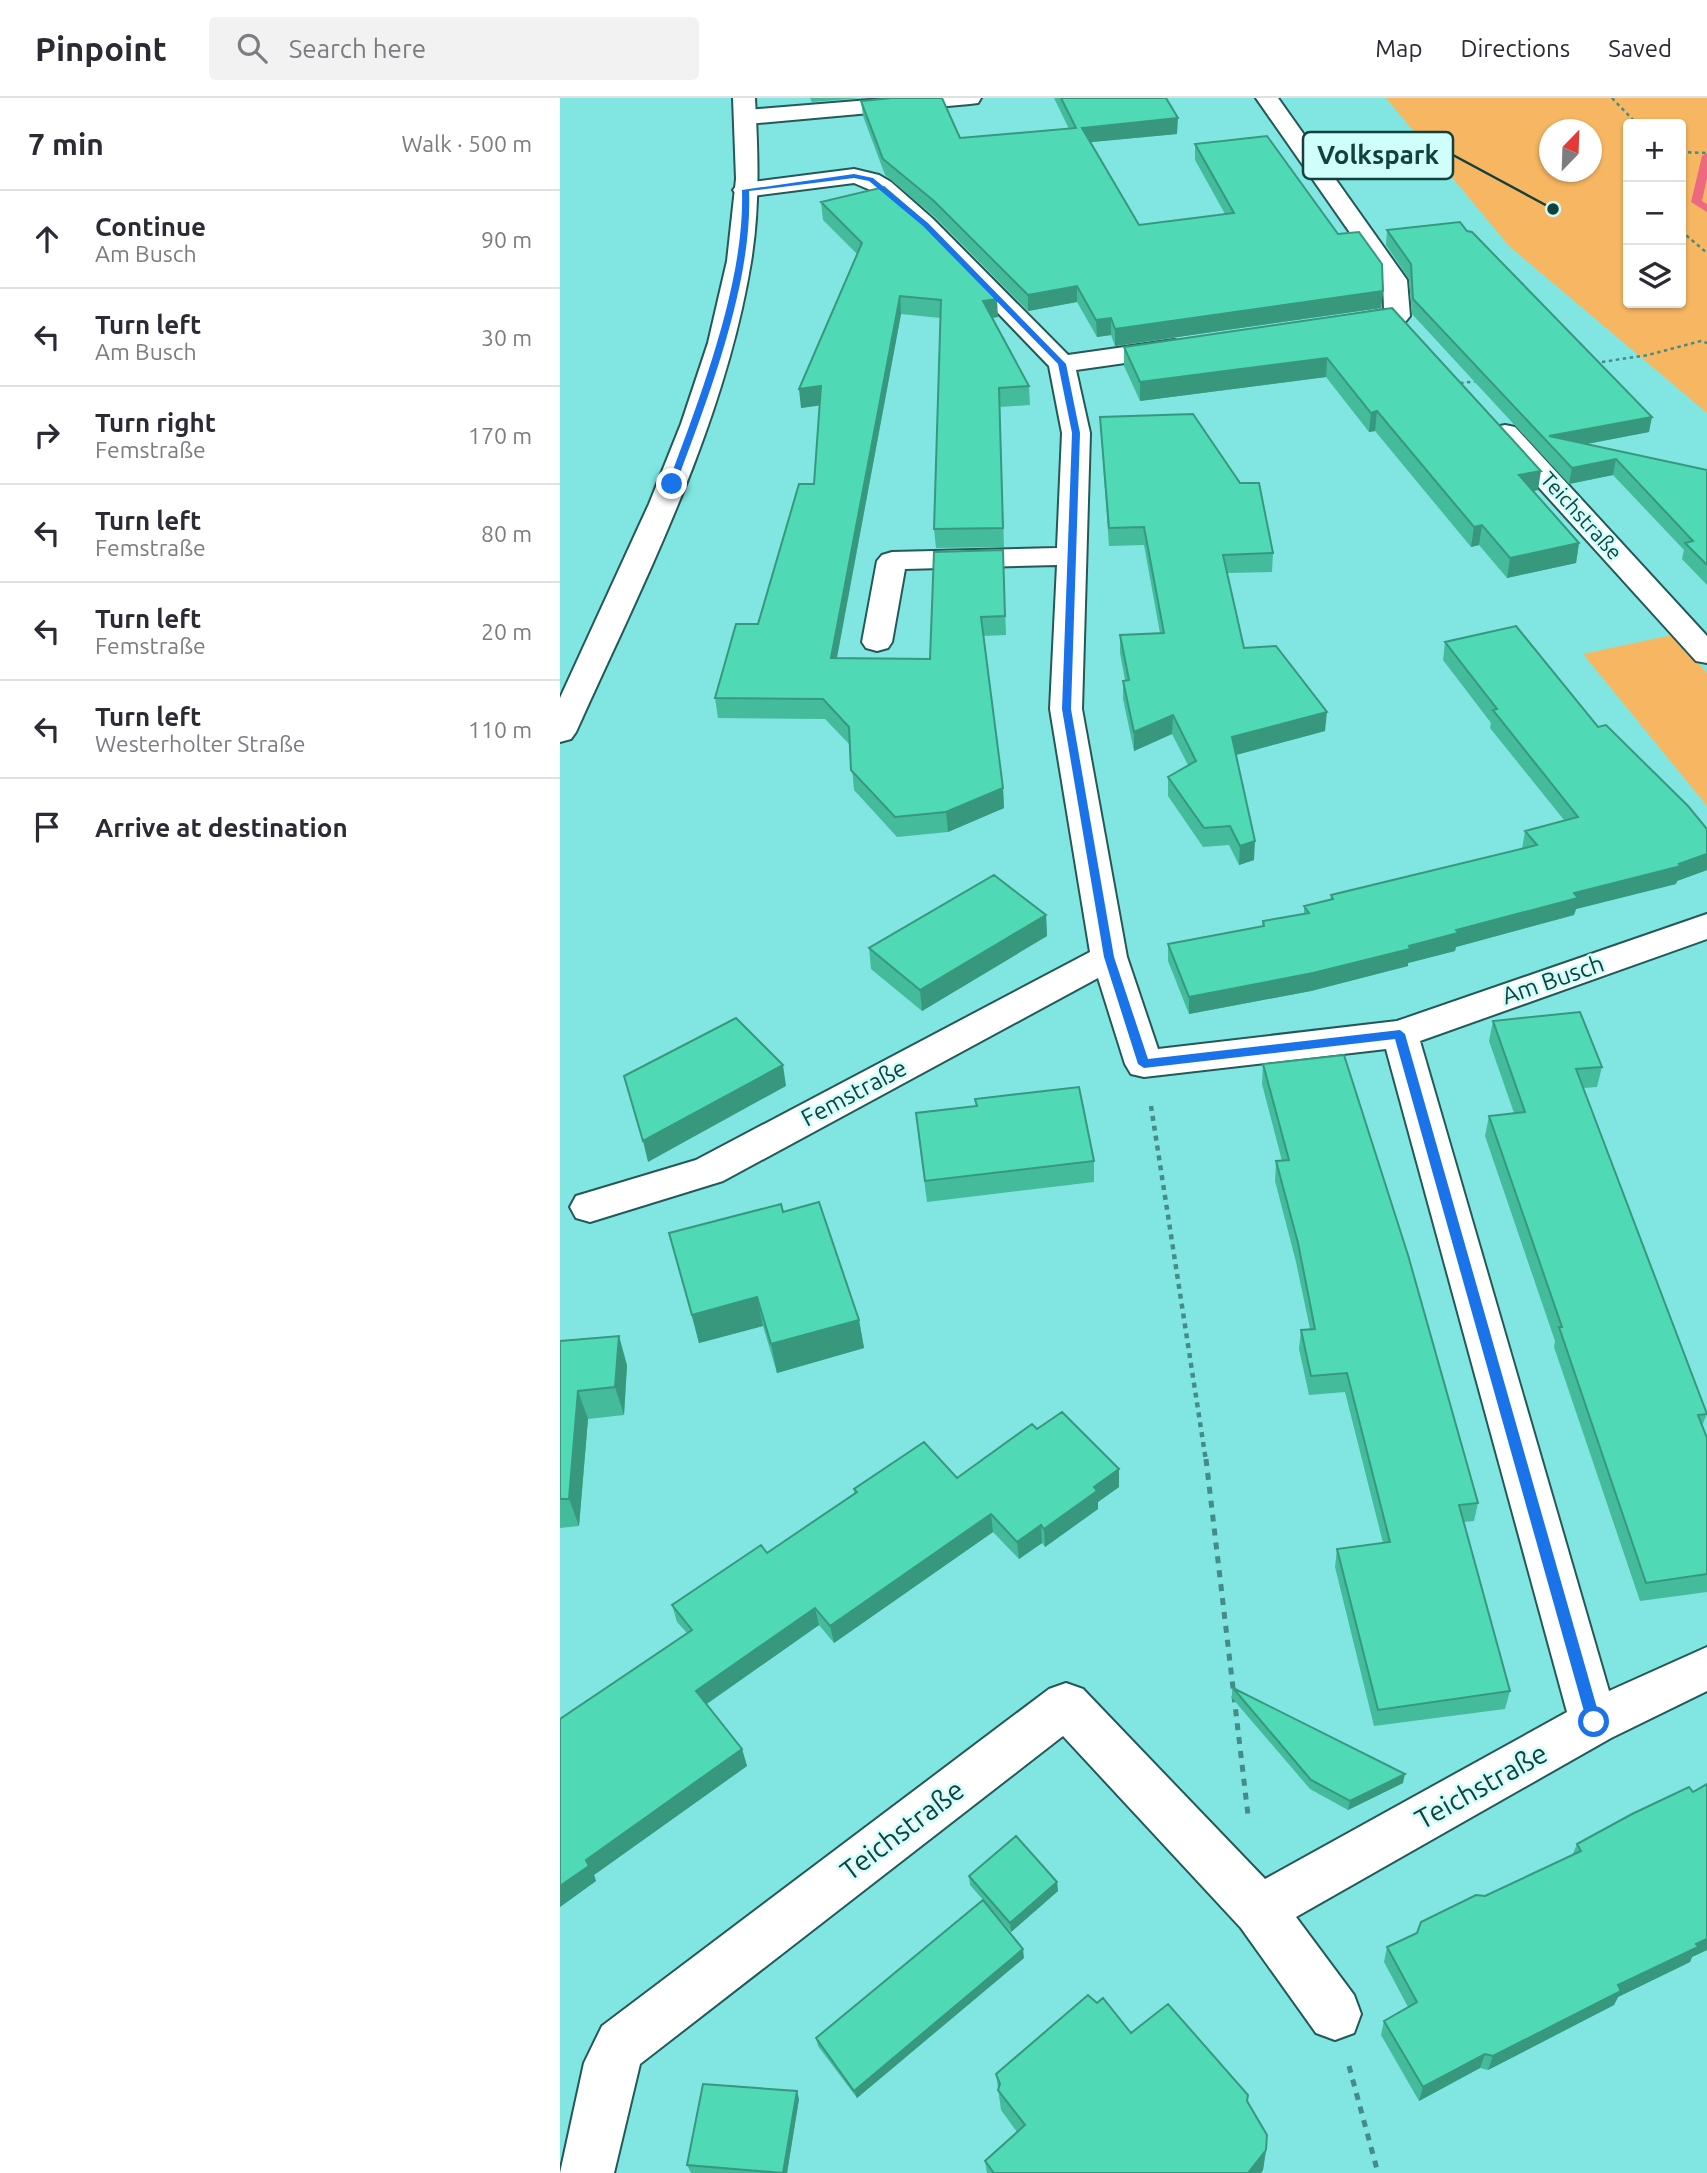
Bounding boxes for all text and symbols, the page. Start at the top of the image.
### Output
search box [209,17,699,80]
icon: search [233,29,271,67]
text: Pinpoint [35,30,167,67]
text: Search here [289,34,426,63]
text: Map [1375,35,1422,62]
text: Directions [1460,35,1570,62]
text: Saved [1608,35,1672,62]
north arrow [1539,119,1602,182]
map controls [1623,119,1686,308]
button: + [1623,119,1686,182]
text: 7 min [28,127,104,161]
text: Walk · 500 m [401,131,532,156]
callout: Volkspark [1303,132,1453,179]
text: Volkspark [1317,140,1440,169]
button: − [1623,182,1686,245]
text: Continue [95,212,206,241]
icon: ahead [28,220,66,258]
text: 90 m [481,227,532,252]
text: Am Busch [95,241,197,266]
button: layers [1623,245,1686,308]
text: Turn left [95,310,201,339]
icon: left [28,318,66,356]
text: 30 m [481,325,532,350]
text: Am Busch [95,339,197,364]
text: Turn right [95,408,216,437]
icon: right [28,416,66,454]
text: 170 m [468,423,532,448]
text: Femstraße [95,437,206,462]
street label: Teichstraße [1536,467,1627,564]
route end [656,468,687,499]
text: Turn left [95,506,201,535]
icon: left [28,514,66,552]
text: 80 m [481,521,532,546]
text: Femstraße [95,535,206,560]
text: Turn left [95,604,201,633]
icon: left [28,612,66,650]
text: 20 m [481,619,532,644]
text: Femstraße [95,633,206,658]
text: Turn left [95,702,201,731]
icon: left [28,710,66,748]
text: 110 m [468,717,532,742]
text: Westerholter Straße [95,731,305,756]
icon: arrive [28,808,66,846]
text: Arrive at destination [95,813,348,842]
street label: Am Busch [1498,949,1607,1010]
street label: Femstraße [796,1054,911,1132]
route start [1578,1706,1609,1737]
street label: Teichstraße [1409,1737,1552,1835]
street label: Teichstraße [834,1773,969,1886]

